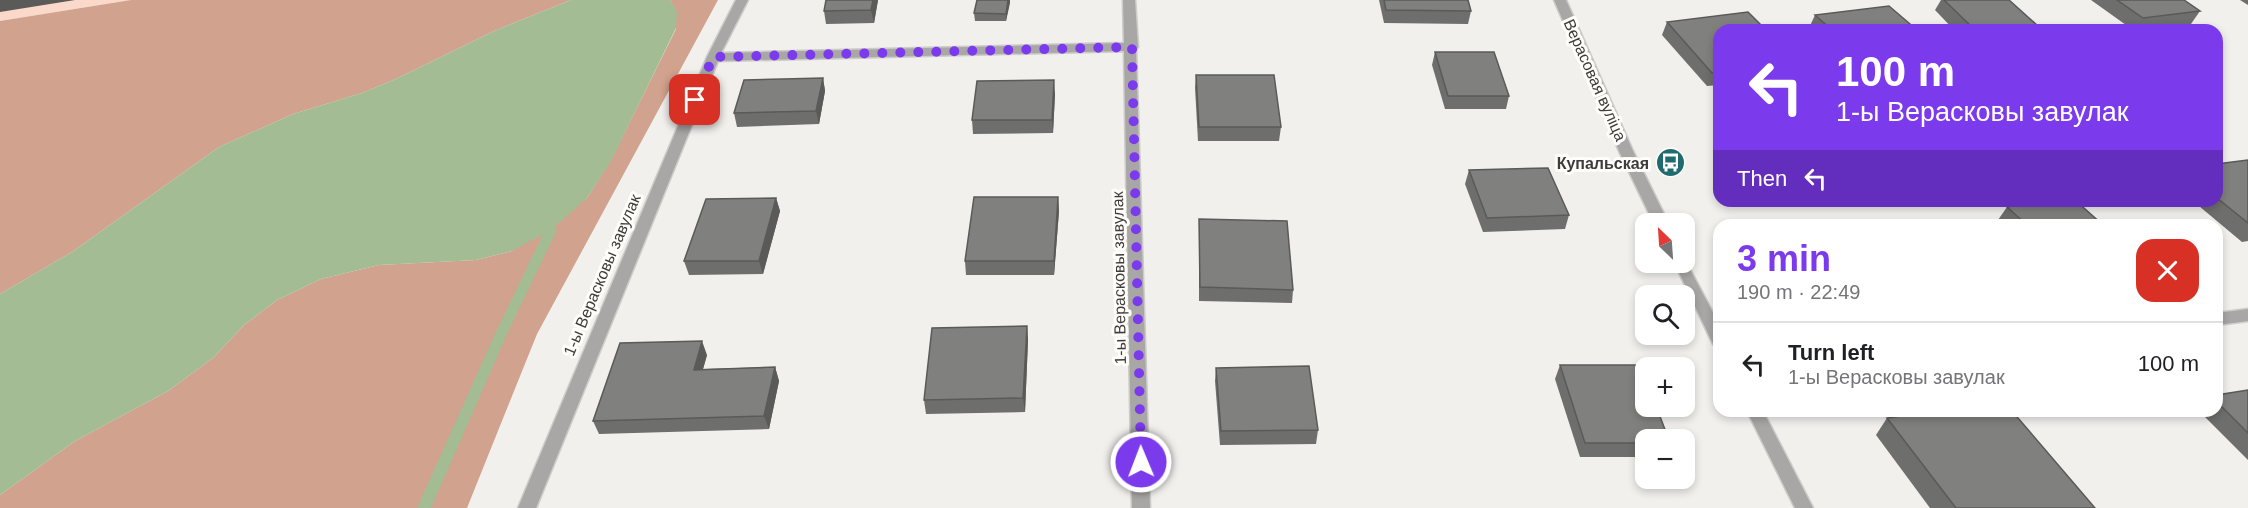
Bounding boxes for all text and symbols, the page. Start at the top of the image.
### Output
street label: Верасовая вуліца [1560,16,1630,144]
icon: left [1737,48,1815,126]
text: 100 m [1836,48,1955,95]
pin [669,74,720,125]
icon: arrive [678,83,711,116]
text: 1-ы Верасковы завулак [1836,97,2129,127]
bus stop icon: Купальская [1654,147,1686,179]
place label: Купальская [1557,155,1649,172]
icon: left [1799,162,1832,195]
text: Then [1737,166,1787,191]
street label: 1-ы Верасковы завулак [1109,190,1129,365]
street label: 1-ы Верасковы завулак [560,191,644,358]
north arrow [1635,213,1695,273]
map controls [1635,213,1695,489]
text: 3 min [1737,238,1831,279]
button: close [2136,239,2199,302]
text: 190 m · 22:49 [1737,281,1860,303]
button: search [1635,285,1695,345]
text: Turn left [1788,340,1874,365]
icon: left [1737,348,1770,381]
text: 100 m [2138,351,2199,376]
button: + [1635,357,1695,417]
text: 1-ы Верасковы завулак [1788,366,2005,388]
button: − [1635,429,1695,489]
position arrow [1109,430,1173,494]

